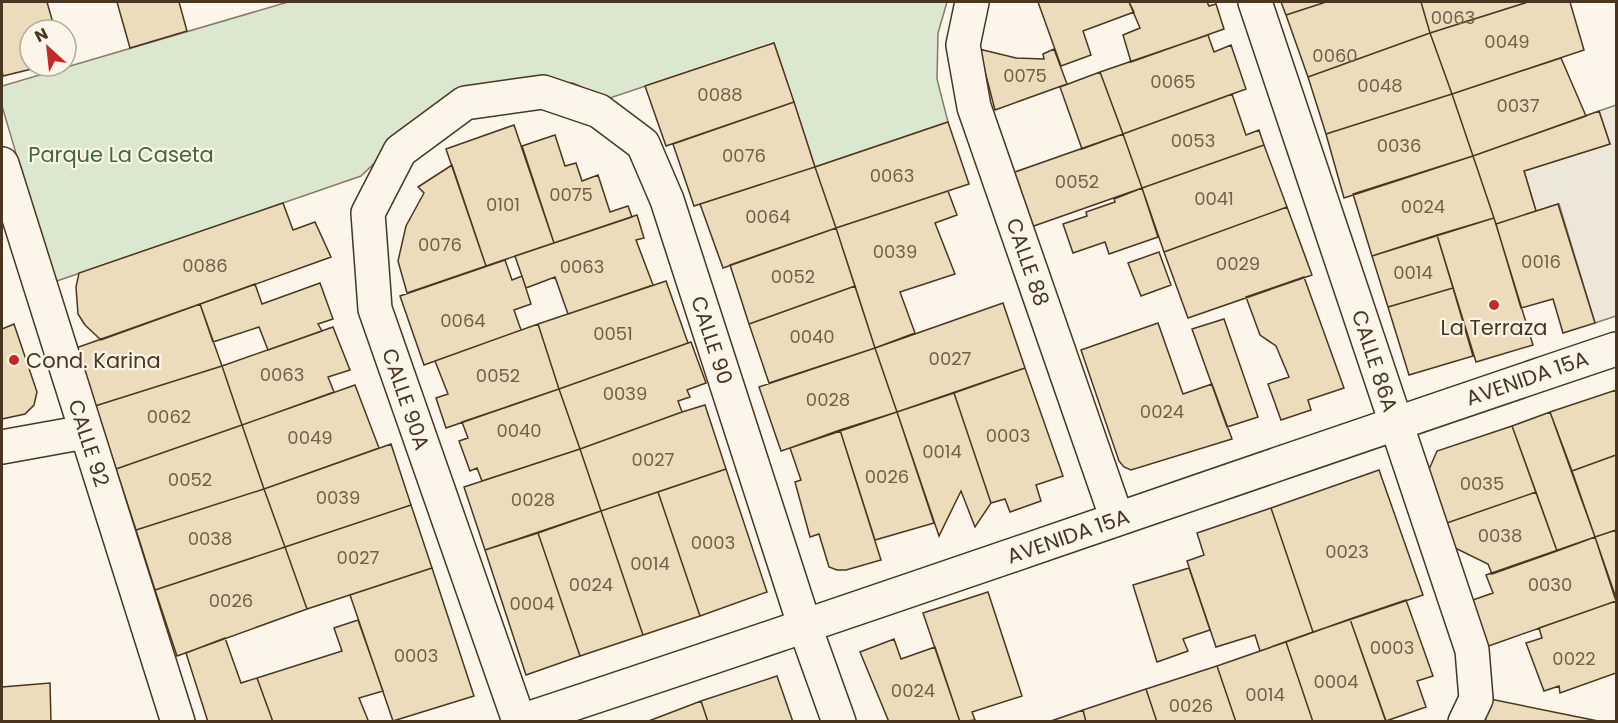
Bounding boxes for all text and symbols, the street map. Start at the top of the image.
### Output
house number: 0063 [1431,5,1475,30]
north arrow [18,18,78,78]
text: N [31,22,52,48]
house number: 0049 [1484,29,1530,54]
house number: 0060 [1312,43,1358,68]
house number: 0075 [1003,63,1047,88]
house number: 0065 [1150,69,1196,94]
house number: 0048 [1357,73,1403,98]
house number: 0088 [697,82,743,107]
house number: 0037 [1496,93,1540,118]
house number: 0053 [1171,128,1215,153]
house number: 0036 [1377,133,1421,158]
park label: Parque La Caseta [28,140,214,169]
house number: 0076 [722,143,766,168]
house number: 0063 [870,163,914,188]
house number: 0052 [1055,169,1099,194]
house number: 0075 [549,182,593,207]
house number: 0041 [1194,186,1234,211]
house number: 0101 [486,192,520,217]
house number: 0024 [1401,194,1445,219]
house number: 0064 [745,204,791,229]
street label: CALLE 88 [999,214,1057,310]
house number: 0076 [418,232,462,257]
house number: 0039 [873,239,917,264]
house number: 0016 [1521,249,1561,274]
house number: 0029 [1216,251,1260,276]
house number: 0086 [182,253,228,278]
house number: 0063 [560,254,604,279]
house number: 0014 [1393,260,1433,285]
house number: 0052 [771,264,815,289]
street label: CALLE 90 [684,292,740,388]
marker: La Terraza [1487,298,1501,312]
street label: CALLE 86A [1345,306,1405,416]
house number: 0064 [440,308,486,333]
place label: La Terraza [1441,313,1547,342]
house number: 0051 [593,321,633,346]
house number: 0040 [789,324,835,349]
street label: AVENIDA 15A [1462,343,1592,413]
street label: CALLE 90A [375,344,437,454]
place label: Cond. Karina [26,346,161,375]
house number: 0027 [929,346,972,371]
marker: Cond. Karina [7,353,21,367]
house number: 0063 [260,362,304,387]
house number: 0052 [476,363,520,388]
house number: 0039 [603,381,647,406]
house number: 0028 [806,387,850,412]
street label: CALLE 92 [61,396,117,490]
house number: 0024 [1140,399,1184,424]
house number: 0062 [147,404,191,429]
house number: 0040 [496,418,542,443]
house number: 0003 [986,423,1030,448]
house number: 0049 [287,425,333,450]
house number: 0014 [922,439,962,464]
house number: 0027 [632,447,675,472]
house number: 0026 [865,464,909,489]
house number: 0052 [168,467,212,492]
house number: 0035 [1460,471,1504,496]
house number: 0039 [316,485,360,510]
house number: 0028 [511,487,555,512]
street label: AVENIDA 15A [1003,501,1133,571]
house number: 0038 [1478,523,1522,548]
house number: 0038 [188,526,232,551]
house number: 0003 [691,530,735,555]
house number: 0023 [1325,539,1369,564]
house number: 0027 [337,545,380,570]
house number: 0014 [630,551,670,576]
house number: 0024 [569,572,613,597]
house number: 0030 [1528,572,1572,597]
house number: 0026 [209,588,253,613]
house number: 0004 [509,591,555,616]
house number: 0003 [1370,635,1414,660]
house number: 0003 [394,643,438,668]
house number: 0022 [1552,646,1596,671]
house number: 0004 [1313,669,1359,694]
house number: 0024 [891,678,935,703]
house number: 0014 [1245,682,1285,707]
house number: 0026 [1169,693,1213,718]

